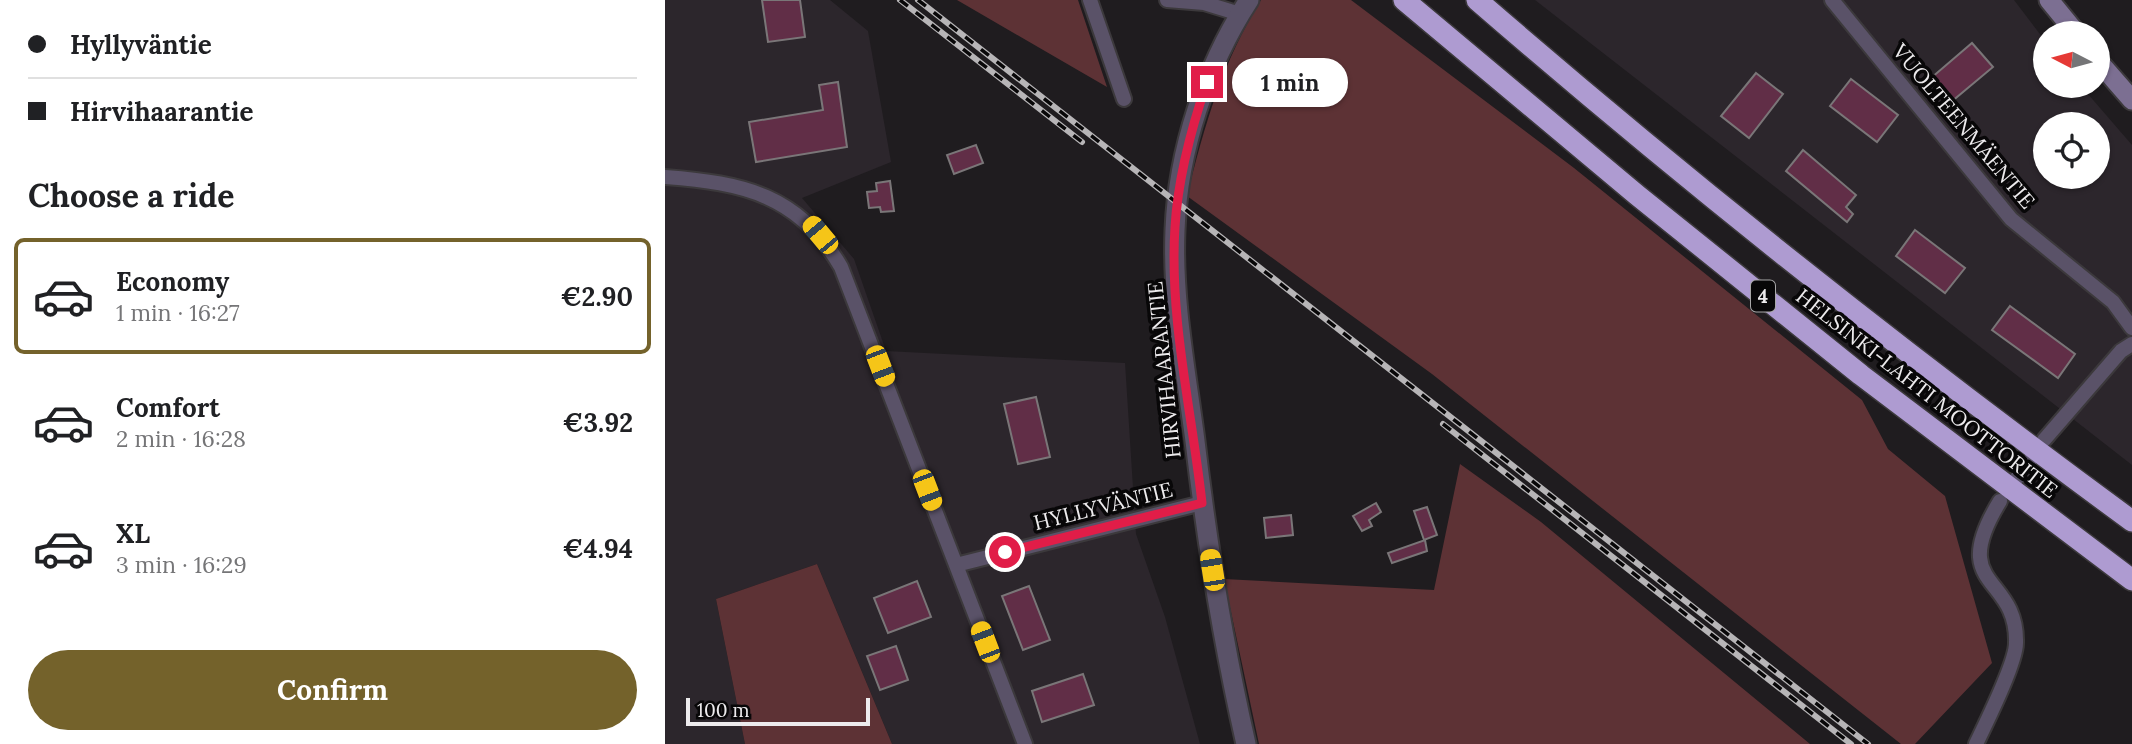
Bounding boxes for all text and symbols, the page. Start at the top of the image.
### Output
north arrow [2033,21,2111,98]
map controls [2033,21,2110,189]
text: Hyllyväntie [70,28,212,61]
street label: VUOLTEENMÄENTIE [1886,37,2041,214]
callout: 1 min [1231,57,1347,106]
route end [1191,66,1223,98]
text: 1 min [1261,68,1319,97]
text: Hirvihaarantie [70,95,253,128]
button: locate [2033,112,2110,189]
text: Choose a ride [28,175,235,216]
car [799,212,842,258]
icon: car [32,265,95,328]
text: Economy [116,265,229,298]
text: €2.90 [561,280,633,313]
street label: HIRVIHAARANTIE [1141,280,1187,460]
road number: 4 [1751,280,1775,312]
street label: HELSINKI-LAHTI MOOTTORITIE [1791,282,2063,504]
text: 1 min · 16:27 [116,298,240,327]
car [863,343,898,389]
icon: car [32,391,95,454]
text: Comfort [116,391,220,424]
text: €3.92 [563,406,633,439]
text: 2 min · 16:28 [116,424,246,453]
car [910,467,945,513]
street label: HYLLYVÄNTIE [1031,476,1175,536]
icon: car [32,517,95,580]
text: XL [116,517,150,550]
text: €4.94 [562,532,633,565]
route start [989,536,1021,568]
car [1199,548,1226,592]
text: 3 min · 16:29 [116,550,247,579]
car [968,619,1003,665]
button: Confirm [28,650,637,730]
scale bar [686,695,870,727]
text: 100 m [697,698,750,722]

